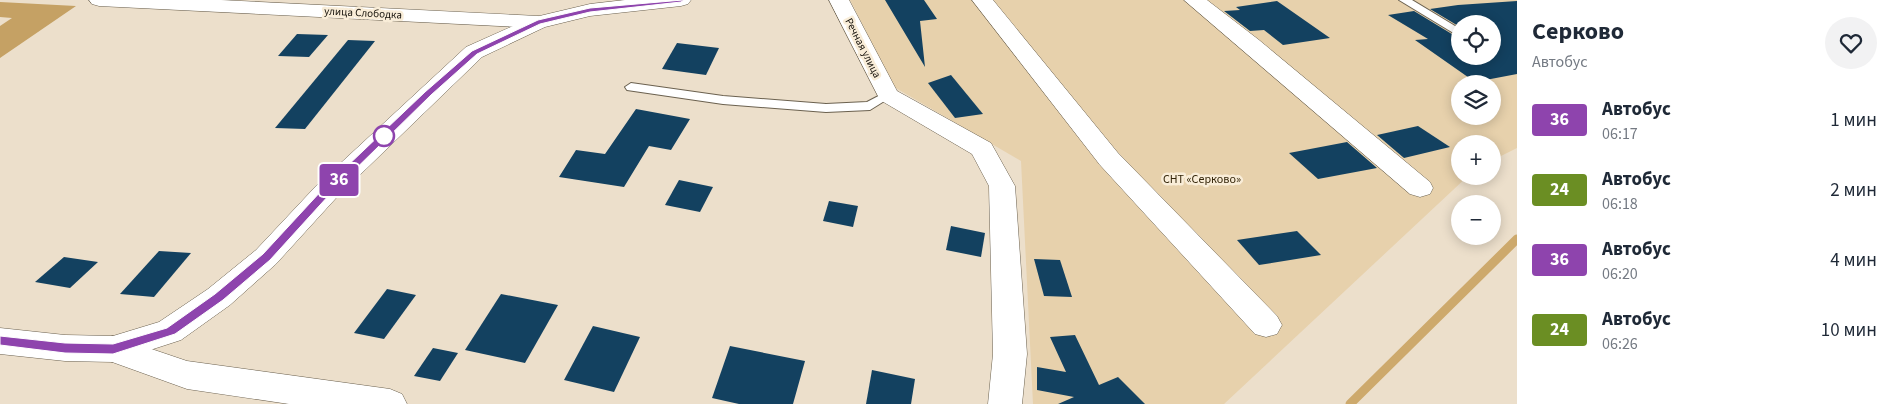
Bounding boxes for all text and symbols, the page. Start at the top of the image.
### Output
street label: улица Слободка [324,3,402,23]
text: Серково [1532,14,1624,49]
street label: Речная улица [841,15,885,81]
map controls [1451,15,1501,245]
button: locate [1451,15,1501,65]
button: heart [1825,17,1877,69]
text: Автобус [1532,51,1588,73]
button: layers [1451,75,1501,125]
text: Автобус [1602,96,1671,123]
text: 36 [1550,107,1569,132]
text: 1 мин [1830,107,1877,134]
text: 06:17 [1602,123,1638,145]
unlabelled marker [373,125,395,147]
button: + [1451,135,1501,185]
line badge: 36 [316,164,362,196]
text: Автобус [1602,166,1671,193]
text: 36 [329,167,349,192]
park label: СНТ «Серково» [1163,171,1241,188]
text: 24 [1550,177,1569,202]
text: 2 мин [1830,177,1877,204]
text: 06:18 [1602,193,1638,215]
button: − [1451,195,1501,245]
text: Автобус [1602,236,1671,263]
text: 36 [1550,247,1569,272]
text: 4 мин [1830,247,1877,274]
text: 06:20 [1602,263,1638,285]
text: Автобус [1602,306,1671,333]
text: 24 [1550,317,1569,342]
text: 10 мин [1821,317,1877,344]
text: 06:26 [1602,333,1638,355]

